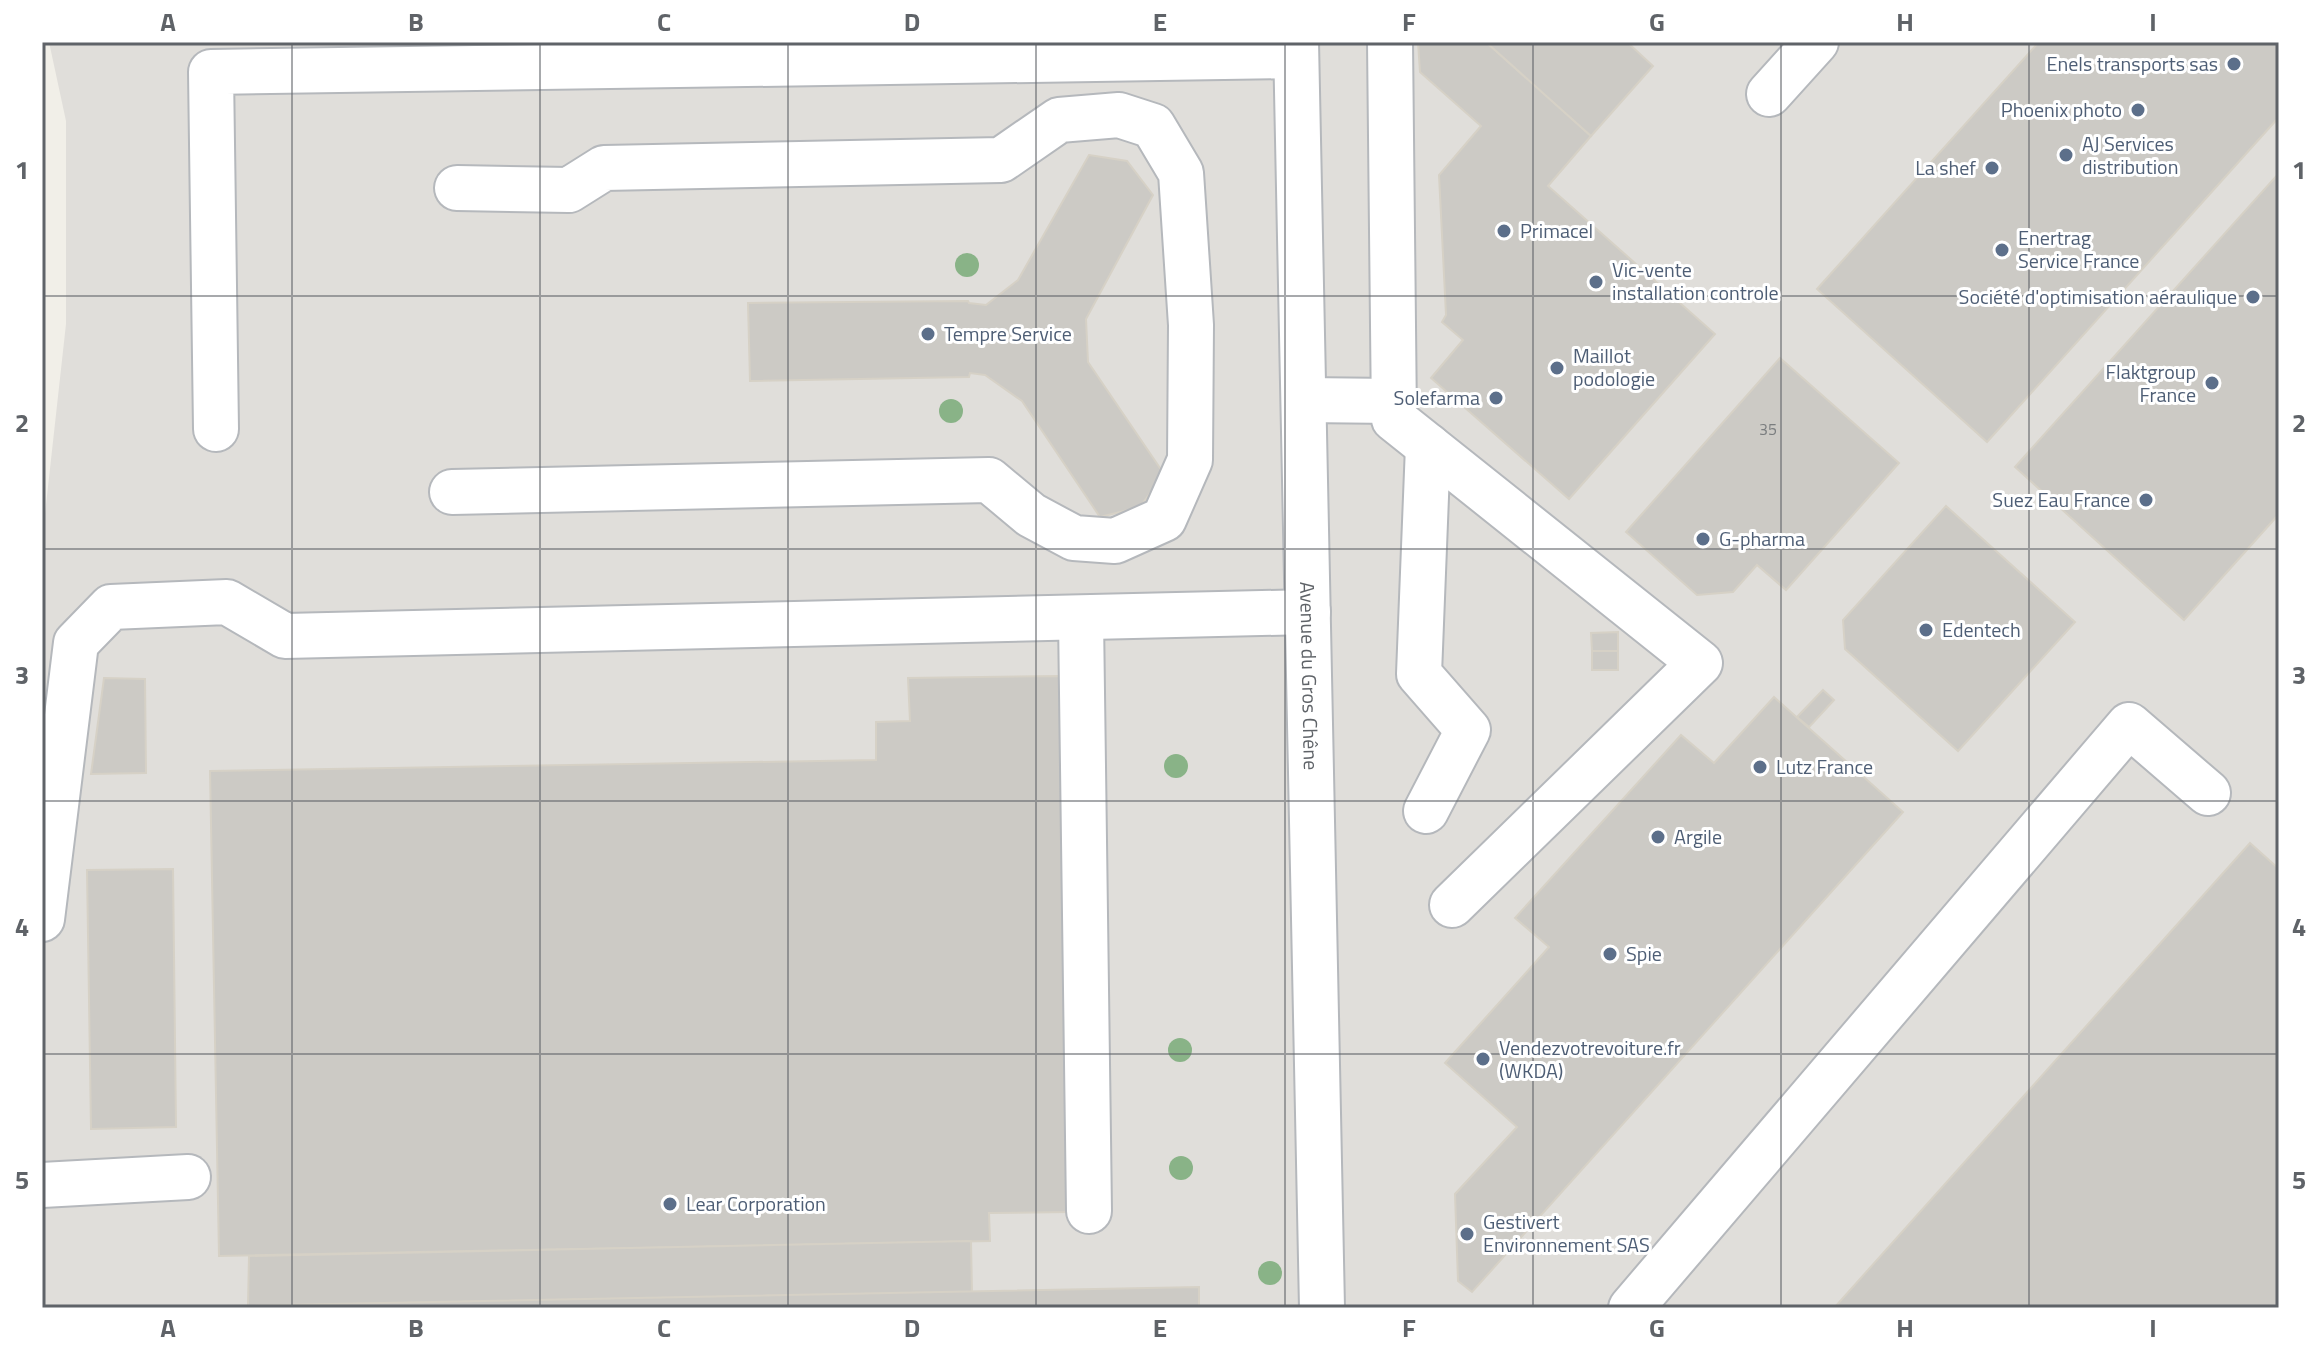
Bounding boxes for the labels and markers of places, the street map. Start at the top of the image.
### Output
place label: Enels transports sas [2046,48,2218,79]
marker: Enels transports sas [2225,55,2243,73]
place label: Phoenix photo [2001,94,2122,125]
marker: Phoenix photo [2129,101,2147,119]
place label: AJ Services distribution [2082,128,2178,182]
marker: AJ Services distribution [2057,146,2075,164]
place label: La shef [1915,152,1976,183]
marker: La shef [1983,159,2001,177]
place label: Primacel [1520,215,1593,246]
marker: Primacel [1495,222,1513,240]
place label: Enertrag Service France [2018,222,2139,276]
marker: Enertrag Service France [1993,241,2011,259]
place label: Vic-vente installation controle [1612,254,1779,308]
marker: Vic-vente installation controle [1587,273,1605,291]
place label: Société d'optimisation aéraulique [1959,281,2237,312]
marker: Société d'optimisation aéraulique [2244,288,2262,306]
place label: Tempre Service [944,318,1072,349]
marker: Tempre Service [919,325,937,343]
place label: Maillot podologie [1573,340,1655,394]
place label: Flaktgroup France [2106,356,2196,410]
marker: Maillot podologie [1548,359,1566,377]
marker: Flaktgroup France [2203,374,2221,392]
place label: Solefarma [1394,382,1480,413]
marker: Solefarma [1487,389,1505,407]
place label: Suez Eau France [1992,484,2130,515]
marker: Suez Eau France [2137,491,2155,509]
place label: G-pharma [1719,523,1805,554]
marker: G-pharma [1694,530,1712,548]
place label: Edentech [1942,614,2021,645]
marker: Edentech [1917,621,1935,639]
place label: Lutz France [1776,751,1873,782]
marker: Lutz France [1751,758,1769,776]
place label: Argile [1674,821,1722,852]
marker: Argile [1649,828,1667,846]
place label: Spie [1626,938,1662,969]
marker: Spie [1601,945,1619,963]
place label: Vendezvotrevoiture.fr (WKDA) [1499,1032,1681,1086]
marker: Vendezvotrevoiture.fr (WKDA) [1474,1050,1492,1068]
place label: Lear Corporation [686,1188,826,1219]
marker: Lear Corporation [661,1195,679,1213]
place label: Gestivert Environnement SAS [1483,1206,1650,1260]
marker: Gestivert Environnement SAS [1458,1225,1476,1243]

